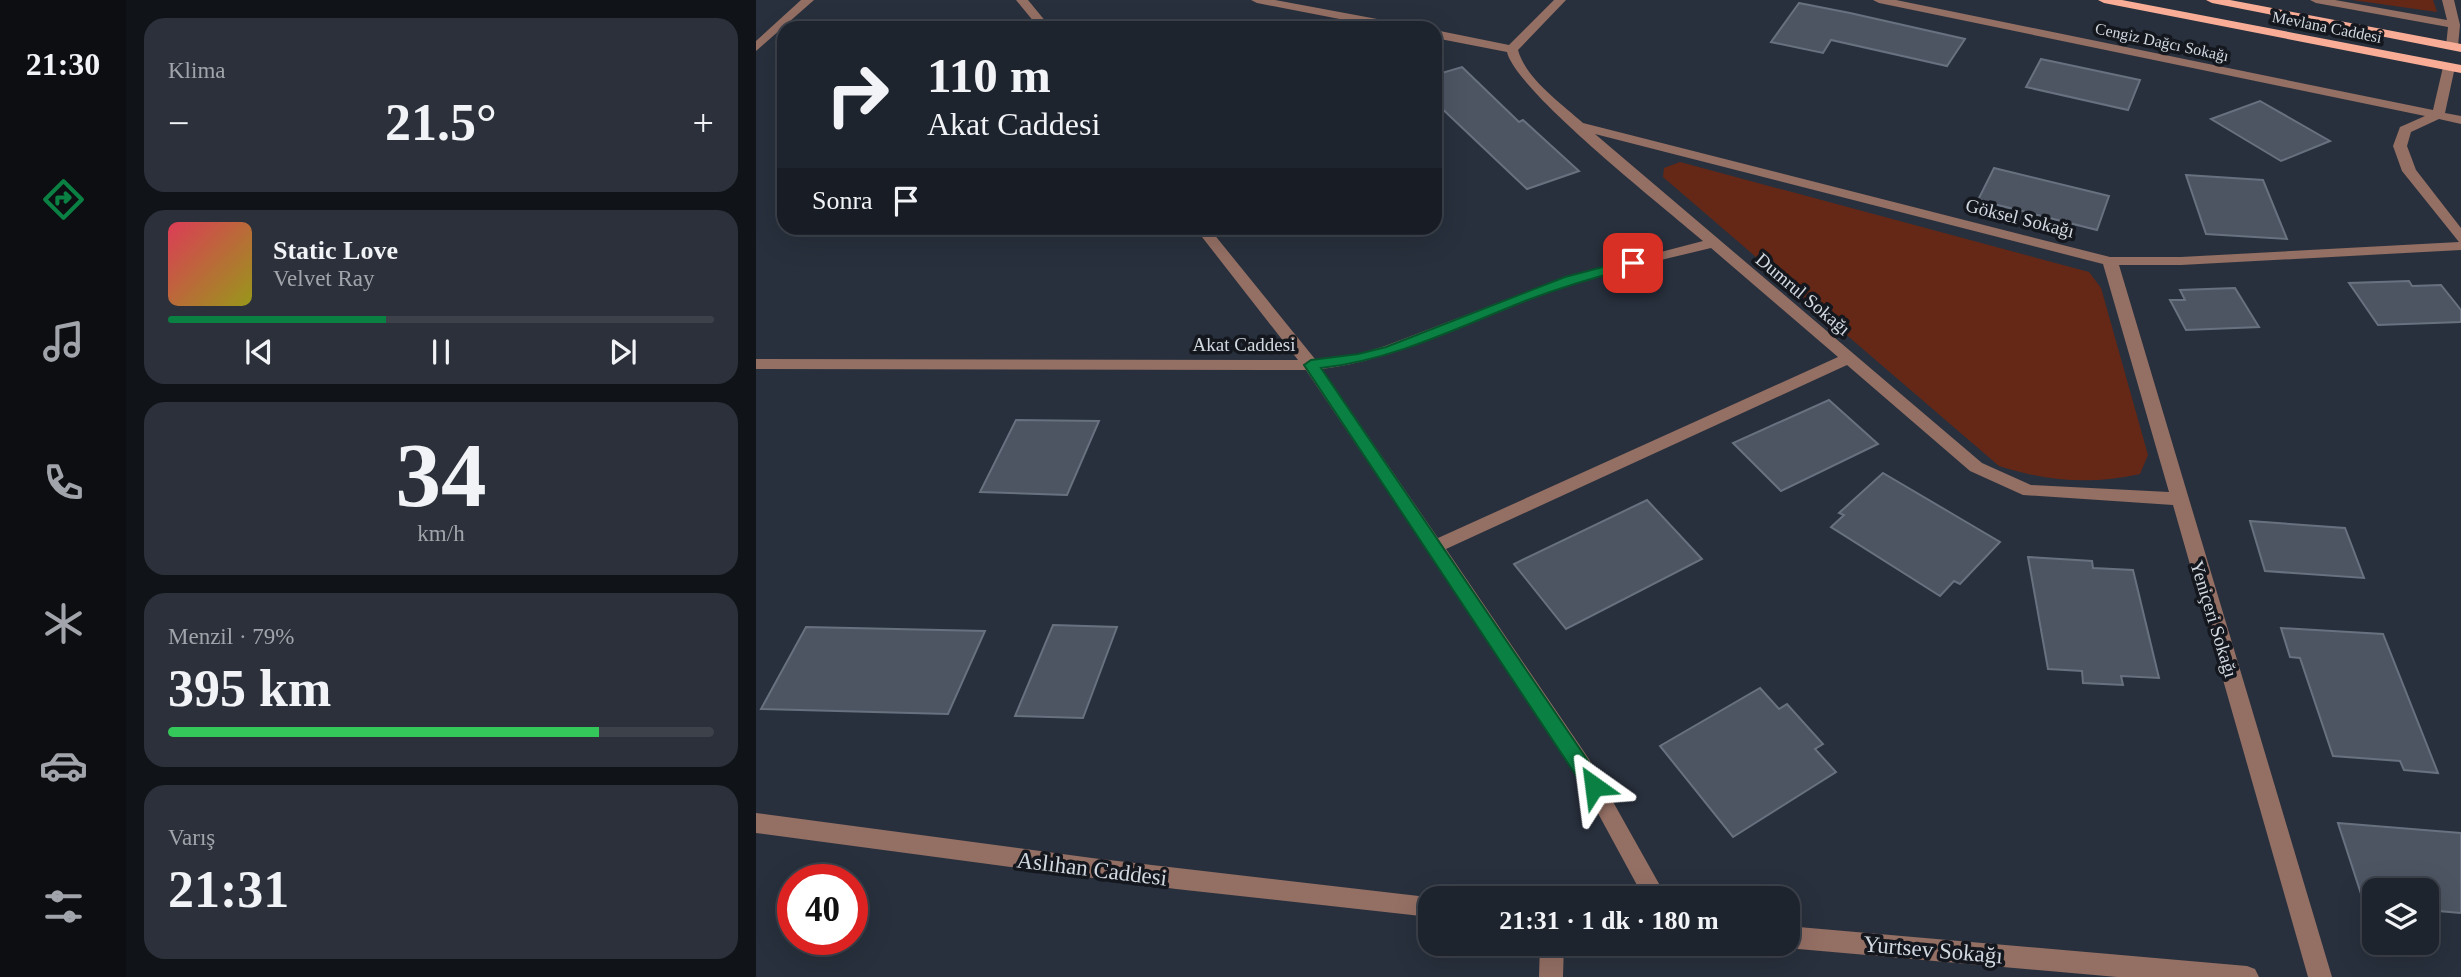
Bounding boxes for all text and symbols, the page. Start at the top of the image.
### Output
street label: Mevlana Caddesi [2271,8,2384,46]
street label: Cengiz Dağcı Sokağı [2094,20,2231,66]
text: 21:30 [26,46,100,82]
text: 110 m [927,48,1051,103]
icon: right [812,49,903,140]
text: Klima [168,58,226,83]
text: 21.5° [385,94,497,151]
text: − [168,102,189,144]
text: + [693,102,714,144]
text: Akat Caddesi [927,106,1100,142]
icon: directions [39,175,88,224]
icon: arrive [887,182,925,220]
text: Sonra [812,186,873,215]
street label: Göksel Sokağı [1963,194,2077,242]
pin [1603,233,1663,293]
text: Static Love [273,236,398,265]
icon: arrive [1614,244,1652,282]
street label: Dumrul Sokağı [1752,248,1854,340]
text: Velvet Ray [273,266,375,291]
icon: music [39,317,88,366]
icon: previous [240,333,278,371]
icon: pause [422,333,460,371]
icon: next [604,333,642,371]
street label: Akat Caddesi [1193,334,1295,355]
text: 34 [396,425,487,526]
icon: phone [39,458,88,507]
text: km/h [417,521,465,546]
street label: Yeniçeri Sokağı [2186,558,2242,680]
icon: climate [39,599,88,648]
text: Menzil · 79% [168,624,294,649]
text: 395 km [168,660,331,717]
icon: car [39,741,88,790]
position arrow [1557,749,1631,823]
text: Varış [168,825,215,850]
street label: Aslıhan Caddesi [1015,847,1169,891]
text: 21:31 [168,861,289,918]
speed limit sign: 40 [777,864,868,955]
map controls [2362,878,2439,955]
button: layers [2362,878,2439,955]
icon: filters [39,882,88,931]
text: 21:31 · 1 dk · 180 m [1499,906,1719,935]
street label: Yurtsev Sokağı [1862,931,2004,969]

